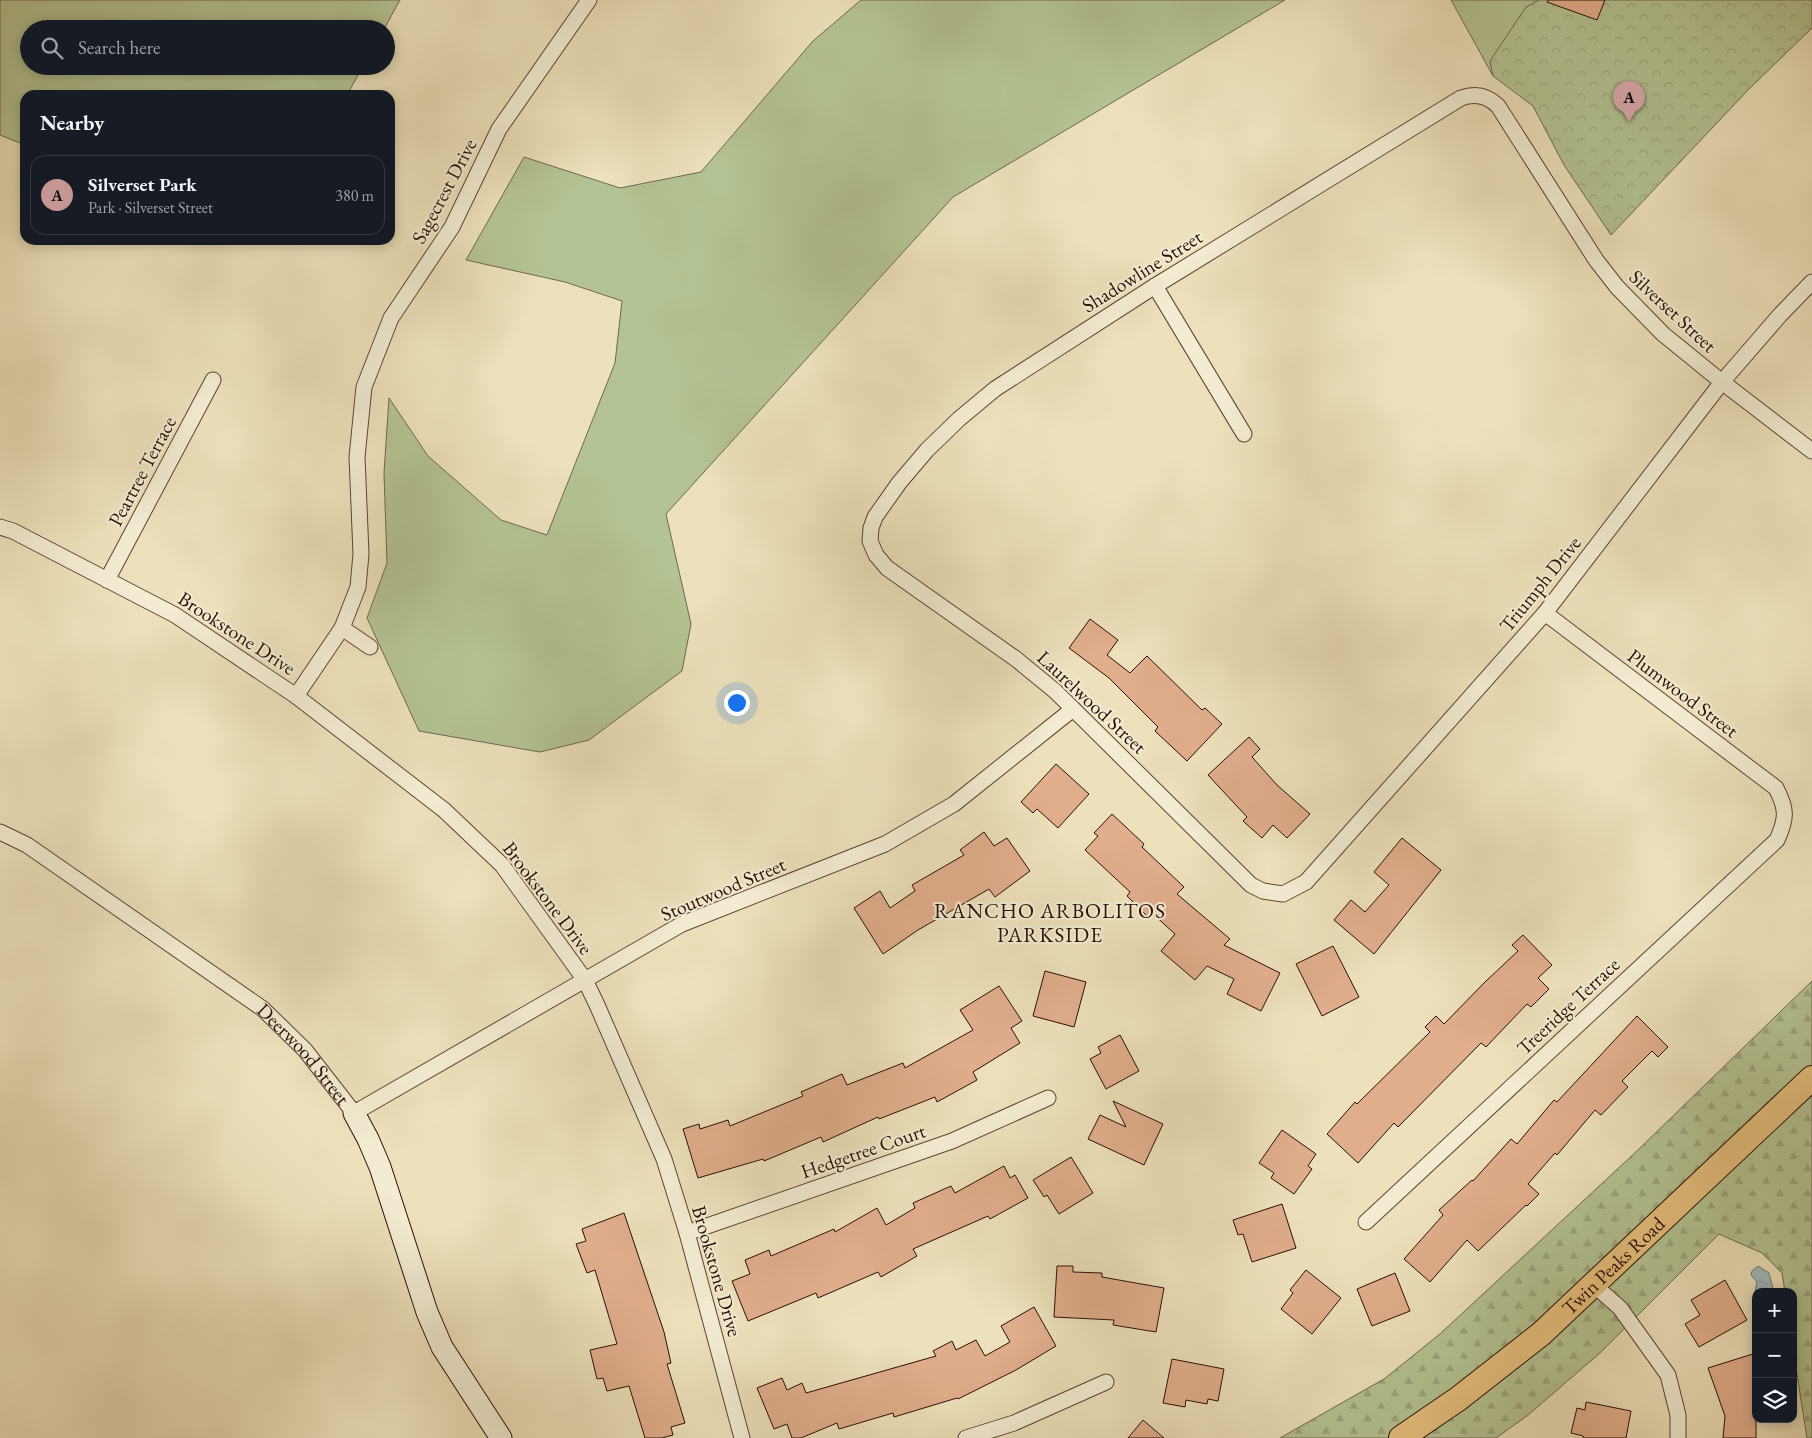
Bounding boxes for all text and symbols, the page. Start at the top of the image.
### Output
search box [20,20,395,75]
icon: search [38,34,66,62]
text: Search here [78,35,160,60]
pin: A [1613,81,1645,122]
text: Nearby [40,109,104,136]
street label: Sagecrest Drive [405,134,483,248]
text: Silverset Park [88,172,197,197]
text: A [51,185,63,206]
text: 380 m [335,185,374,206]
text: Park · Silverset Street [88,197,213,218]
street label: Shadowline Street [1077,223,1208,318]
street label: Silverset Street [1624,264,1723,359]
street label: Peartree Terrace [102,411,182,530]
street label: Triumph Drive [1493,531,1587,637]
street label: Brookstone Drive [173,585,301,681]
street label: Plumwood Street [1622,643,1744,744]
street label: Laurelwood Street [1032,645,1153,760]
your location [724,690,750,716]
street label: Brookstone Drive [497,836,599,960]
street label: Stoutwood Street [657,851,790,927]
district label: RANCHO ARBOLITOS PARKSIDE [934,897,1166,948]
street label: Treeridge Terrace [1511,951,1625,1060]
street label: Deerwood Street [251,997,356,1111]
street label: Hedgetree Court [797,1117,930,1185]
street label: Brookstone Drive [686,1203,748,1340]
street label: Twin Peaks Road [1556,1210,1671,1320]
map controls [1752,1288,1797,1423]
button: + [1752,1288,1797,1333]
button: − [1752,1333,1797,1378]
button: layers [1752,1378,1797,1423]

